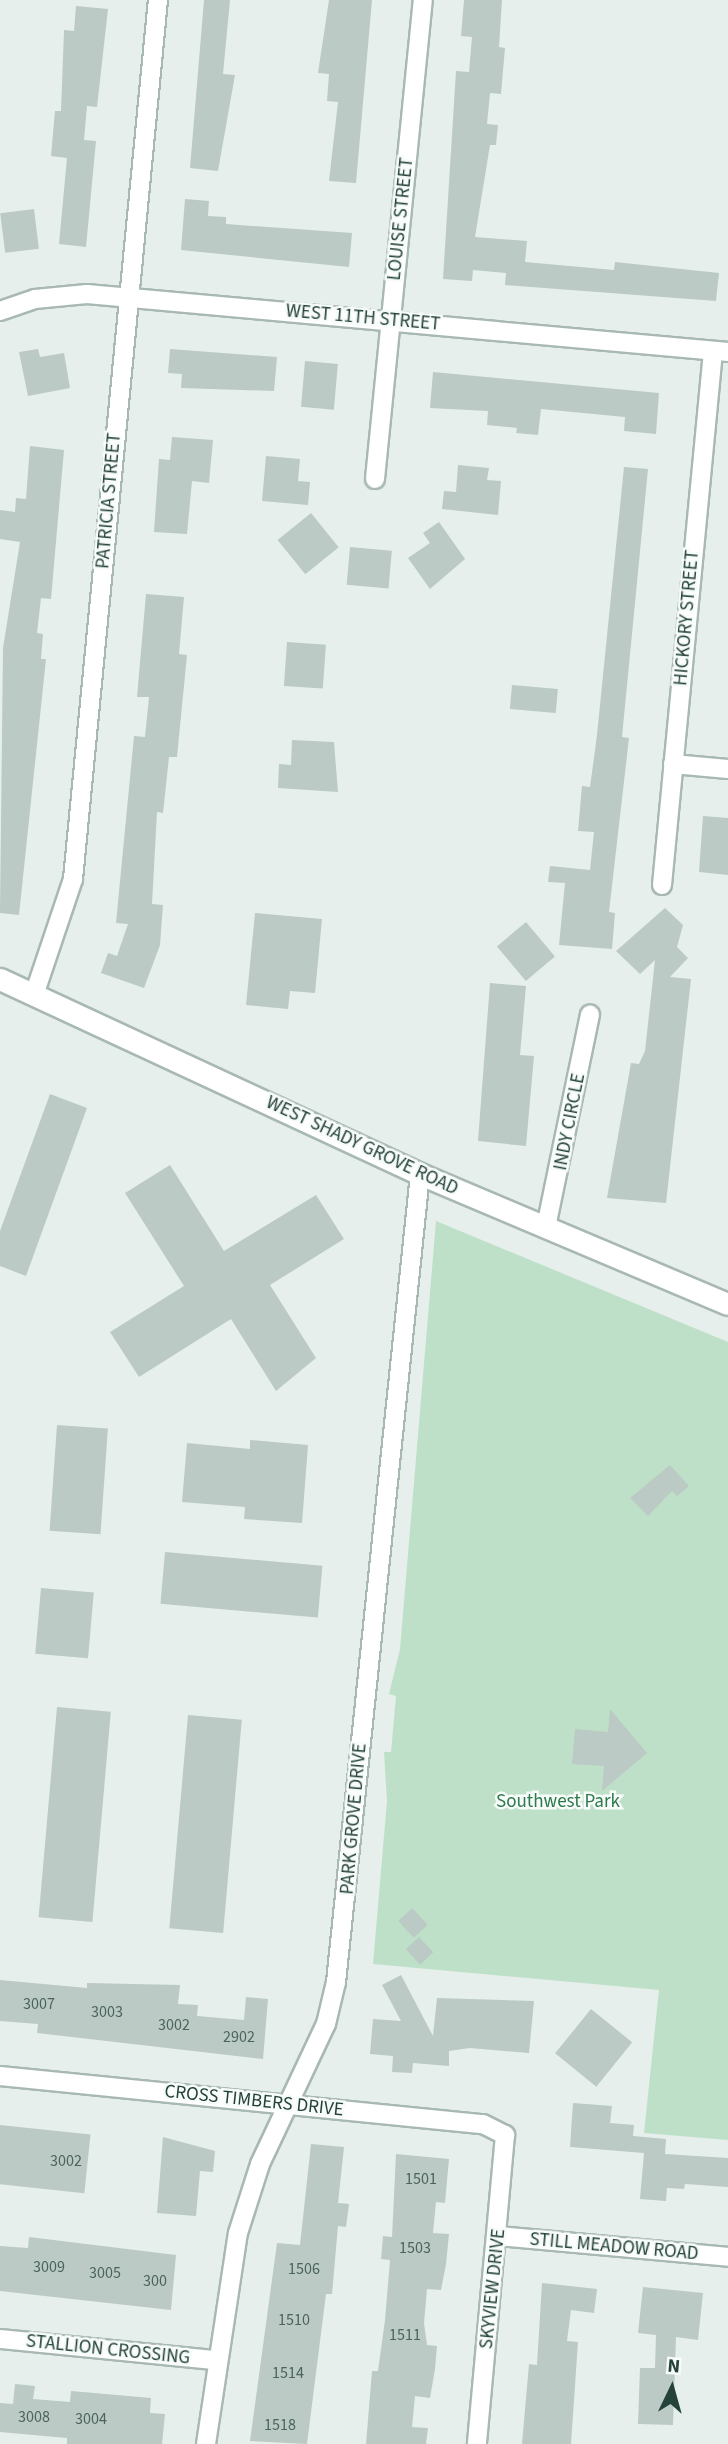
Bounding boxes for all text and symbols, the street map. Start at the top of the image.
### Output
street label: LOUISE STREET [383,156,419,282]
street label: WEST 11TH STREET [285,300,441,336]
street label: PATRICIA STREET [92,432,126,570]
street label: HICKORY STREET [670,549,704,687]
street label: INDY CIRCLE [549,1072,591,1172]
street label: WEST SHADY GROVE ROAD [262,1091,462,1201]
street label: PARK GROVE DRIVE [336,1742,372,1896]
park label: Southwest Park [496,1791,620,1813]
house number: 3007 [23,1994,55,2014]
house number: 3003 [91,2002,123,2022]
house number: 3002 [158,2015,190,2035]
house number: 2902 [223,2027,255,2047]
street label: CROSS TIMBERS DRIVE [163,2080,345,2122]
house number: 3002 [50,2151,82,2171]
house number: 1501 [405,2169,437,2189]
street label: SKYVIEW DRIVE [475,2228,511,2350]
street label: STILL MEADOW ROAD [529,2228,699,2266]
house number: 1503 [399,2238,431,2258]
house number: 3009 [33,2257,65,2277]
house number: 1506 [288,2259,320,2279]
house number: 3005 [89,2263,121,2283]
house number: 300 [143,2271,167,2291]
house number: 1510 [278,2310,310,2330]
house number: 1511 [389,2325,421,2345]
street label: STALLION CROSSING [25,2330,191,2370]
north arrow [637,2353,707,2423]
text: N [666,2353,681,2381]
house number: 1514 [272,2363,304,2383]
house number: 3008 [18,2407,50,2427]
house number: 3004 [75,2409,107,2429]
house number: 1518 [264,2415,296,2435]

